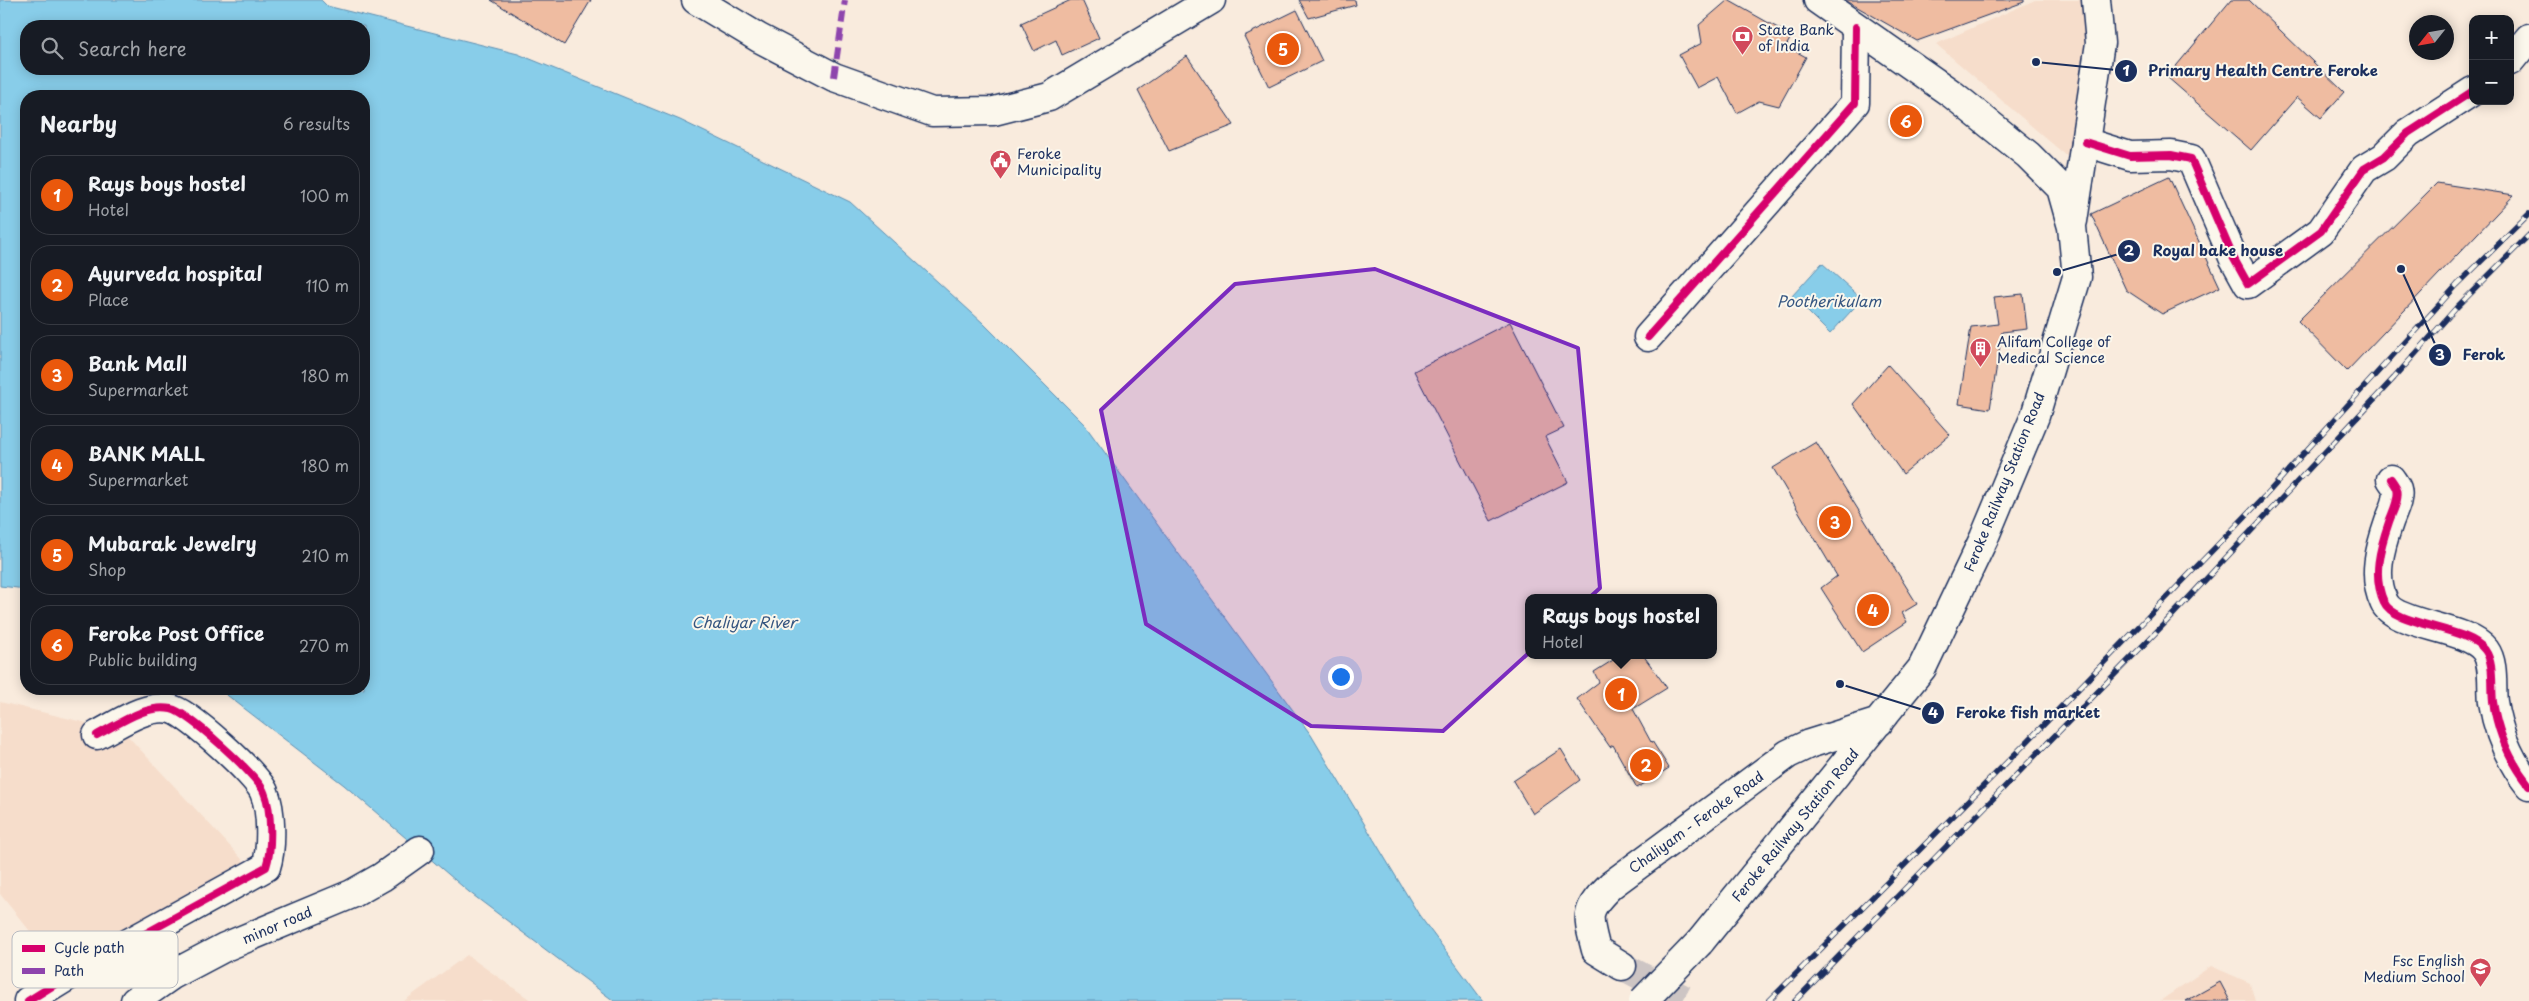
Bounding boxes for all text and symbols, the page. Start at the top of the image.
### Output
north arrow [2409,15,2454,60]
map controls [2469,15,2514,105]
button: + [2469,15,2514,60]
place label: State Bank of India [1758,19,1835,56]
search box [20,20,370,75]
bank icon: State Bank of India [1730,25,1754,56]
pin: 5 [1267,30,1299,68]
icon: search [38,34,66,62]
text: Search here [78,34,187,62]
callout: Primary Health Centre Feroke [2113,56,2389,86]
text: 1 [2122,58,2130,81]
text: Primary Health Centre Feroke [2148,58,2378,81]
button: − [2469,60,2514,105]
pin: 6 [1890,102,1922,140]
text: Nearby [40,107,117,139]
text: 6 results [283,111,350,135]
place label: Feroke Municipality [1017,143,1102,180]
public building icon: Feroke Municipality [989,149,1013,180]
text: Rays boys hostel [88,169,246,197]
text: 1 [53,183,61,207]
text: 100 m [300,183,349,207]
text: Hotel [88,197,129,221]
callout: Royal bake house [2117,236,2293,266]
text: 2 [2124,238,2135,261]
text: Royal bake house [2153,238,2283,261]
text: Ayurveda hospital [88,259,262,287]
text: 2 [51,273,63,297]
text: 110 m [306,273,349,297]
text: Place [88,287,129,311]
water label: Pootherikulam [1777,289,1881,312]
place label: Alifam College of Medical Science [1997,331,2112,368]
building icon: Alifam College of Medical Science [1969,337,1993,368]
callout: Ferok [2428,340,2516,370]
text: 3 [2435,342,2445,365]
text: Ferok [2463,342,2506,365]
text: Bank Mall [88,349,187,377]
text: 3 [52,363,62,387]
text: 180 m [301,363,349,387]
text: Supermarket [88,377,188,401]
street label: Feroke Railway Station Road [1958,389,2050,575]
text: BANK MALL [88,439,205,467]
text: 4 [52,453,62,477]
text: 180 m [301,453,349,477]
text: Supermarket [88,467,188,491]
pin: 3 [1819,503,1851,541]
text: Mubarak Jewelry [88,529,257,557]
text: 5 [52,543,62,567]
text: 210 m [301,543,349,567]
text: Shop [88,557,126,581]
pin: 4 [1857,591,1889,629]
popup [1525,594,1717,659]
text: Rays boys hostel [1542,601,1700,629]
water label: Chaliyar River [691,610,799,633]
text: Feroke Post Office [88,619,264,647]
text: Hotel [1542,629,1583,653]
text: 6 [51,633,63,657]
text: 270 m [299,633,349,657]
text: Public building [88,647,198,671]
your location [1328,664,1354,690]
pin: 1 [1605,675,1637,713]
callout: Feroke fish market [1920,698,2110,728]
text: 4 [1928,700,1938,723]
text: Feroke fish market [1956,700,2100,723]
street label: Feroke Railway Station Road [1726,744,1864,906]
pin: 2 [1630,746,1662,784]
street label: Chaliyam - Feroke Road [1624,766,1768,878]
street label: minor road [239,901,315,949]
legend [12,931,178,988]
text: Cycle path [54,937,125,958]
place label: Fsc English Medium School [2363,950,2465,987]
school or university icon: Fsc English Medium School [2469,956,2493,987]
text: Path [54,960,84,981]

